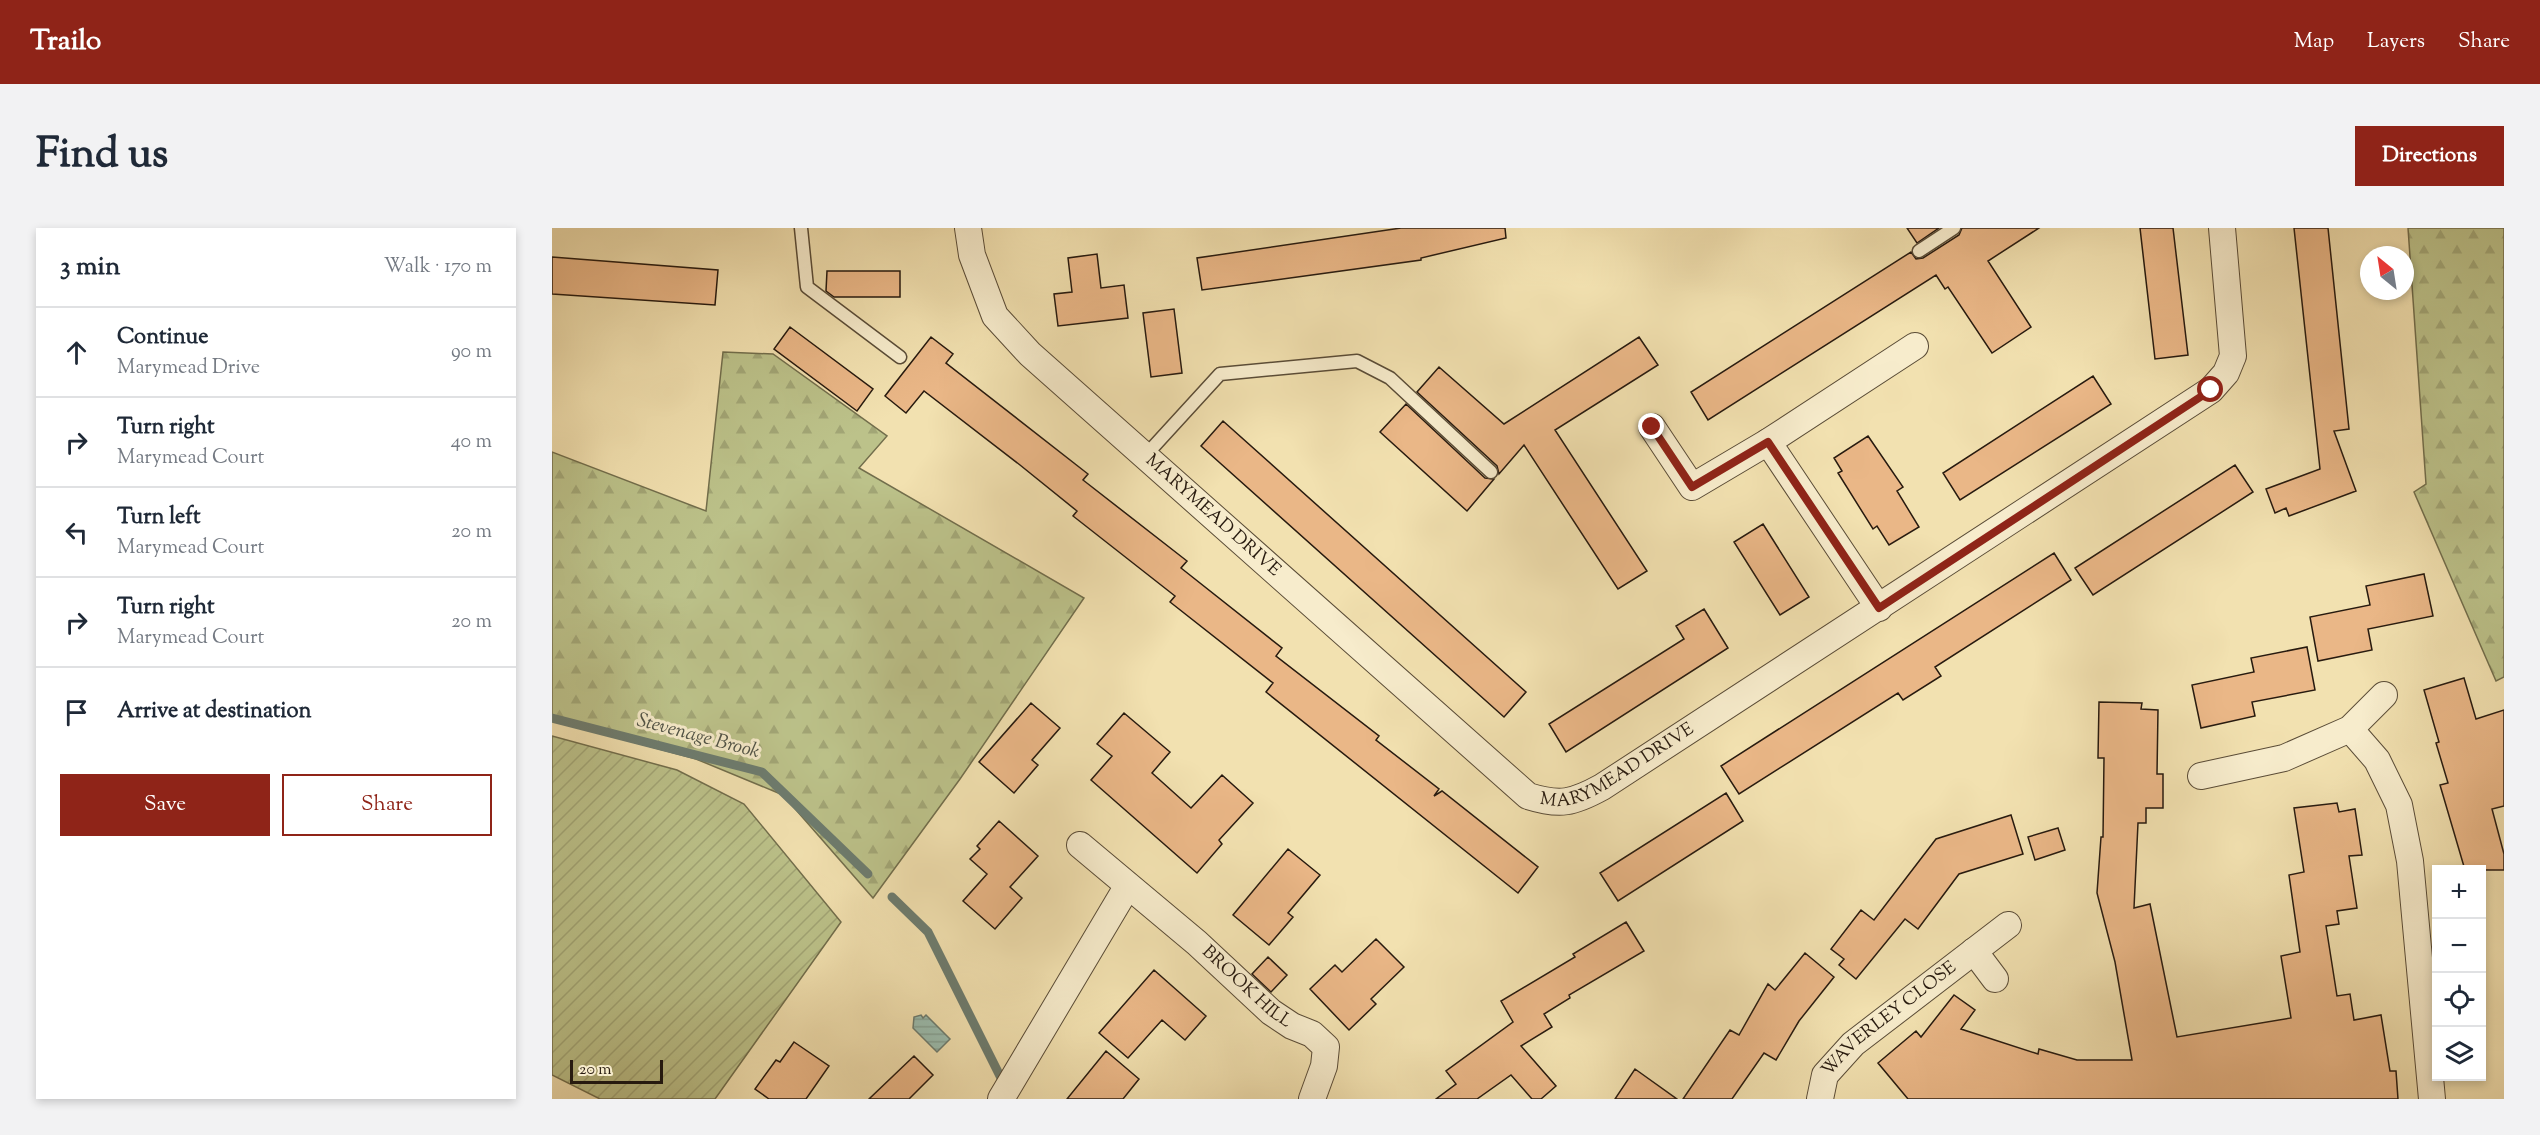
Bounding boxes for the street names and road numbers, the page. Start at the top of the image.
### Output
street label: MARYMEAD DRIVE [1139,449,1286,583]
street label: MARYMEAD DRIVE [1538,717,1700,815]
street label: BROOK HILL [1195,940,1296,1035]
street label: WAVERLEY CLOSE [1816,956,1963,1083]

